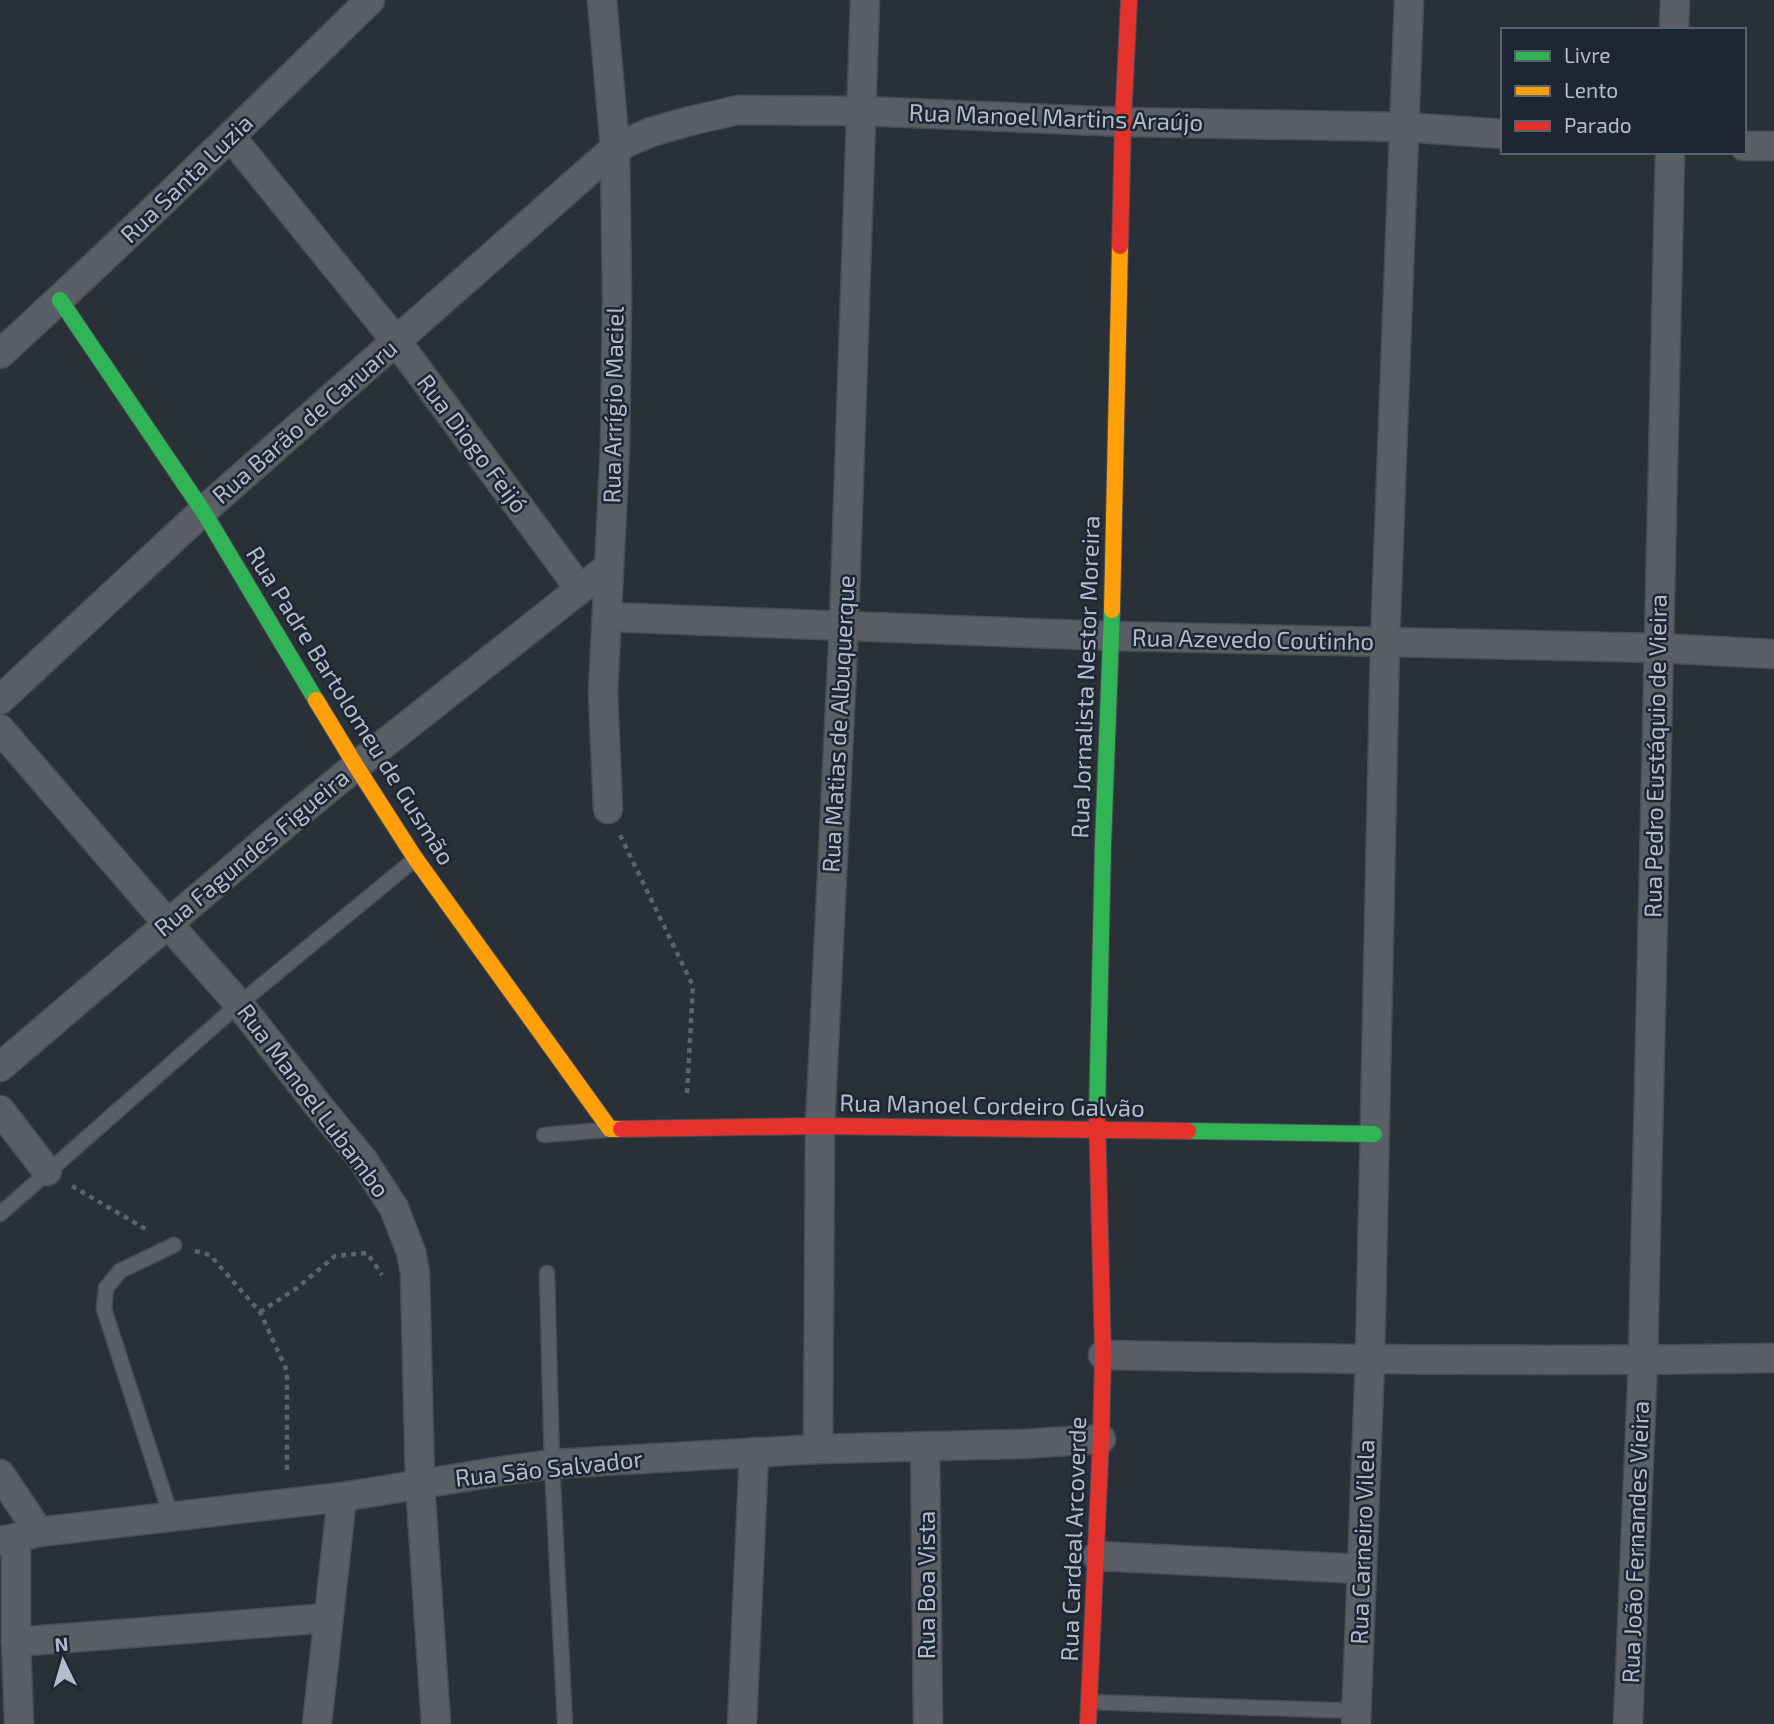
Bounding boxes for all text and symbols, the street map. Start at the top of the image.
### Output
legend [1501,28,1746,154]
text: Livre [1564,42,1611,67]
text: Lento [1564,77,1618,102]
street label: Rua Manoel Martins Araújo [908,97,1204,136]
street label: Rua Santa Luzia [114,108,258,248]
text: Parado [1564,112,1632,137]
street label: Rua Arrígio Maciel [596,306,629,504]
street label: Rua Barão de Caruaru [206,333,402,509]
street label: Rua Diogo Feijó [412,368,535,518]
street label: Rua Jornalista Nestor Moreira [1064,515,1105,839]
street label: Rua Padre Bartolomeu de Gusmão [241,540,462,870]
street label: Rua Matias de Albuquerque [815,574,860,873]
street label: Rua Pedro Eustáquio de Vieira [1637,594,1672,918]
street label: Rua Azevedo Coutinho [1132,622,1374,655]
street label: Rua Fagundes Figueira [148,762,354,942]
street label: Rua Manoel Lubambo [232,998,396,1203]
street label: Rua Manoel Cordeiro Galvão [839,1087,1145,1122]
street label: Rua João Fernandes Vieira [1615,1400,1654,1684]
street label: Rua Cardeal Arcoverde [1054,1416,1091,1662]
street label: Rua Carneiro Vilela [1343,1439,1380,1645]
street label: Rua São Salvador [454,1443,645,1492]
street label: Rua Boa Vista [911,1511,940,1659]
north arrow [28,1626,98,1696]
text: N [54,1632,69,1656]

